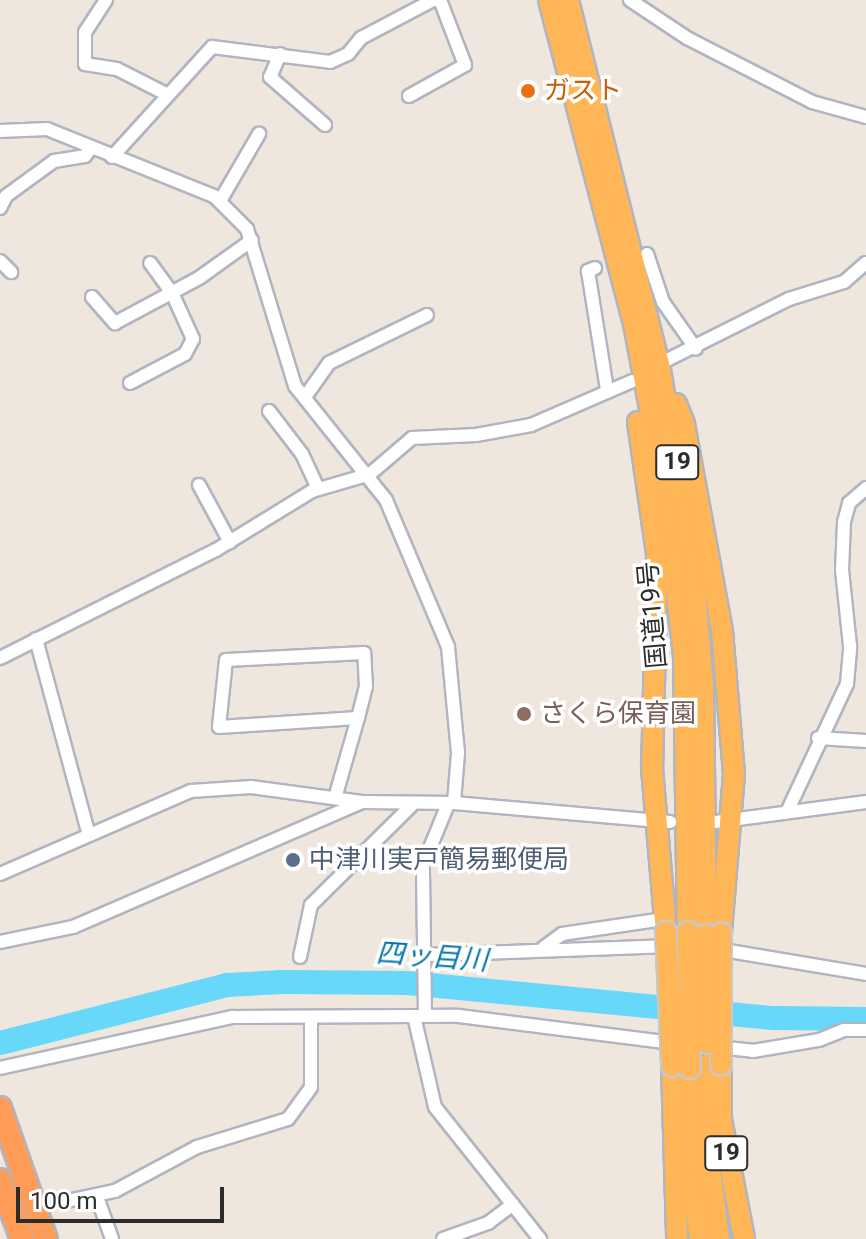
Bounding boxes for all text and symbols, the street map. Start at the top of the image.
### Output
place label: ガスト [544,75,622,107]
marker: ガスト [519,82,537,100]
road number: 19 [655,442,699,482]
street label: 国道19号 [633,560,673,670]
place label: さくら保育園 [540,698,696,730]
marker: さくら保育園 [515,705,533,723]
place label: 中津川実戸簡易郵便局 [309,844,569,876]
marker: 中津川実戸簡易郵便局 [284,851,302,869]
water label: 四ッ目川 [375,936,489,978]
road number: 19 [704,1133,748,1173]
scale bar [20,1171,228,1221]
text: 100 m [30,1187,97,1215]

